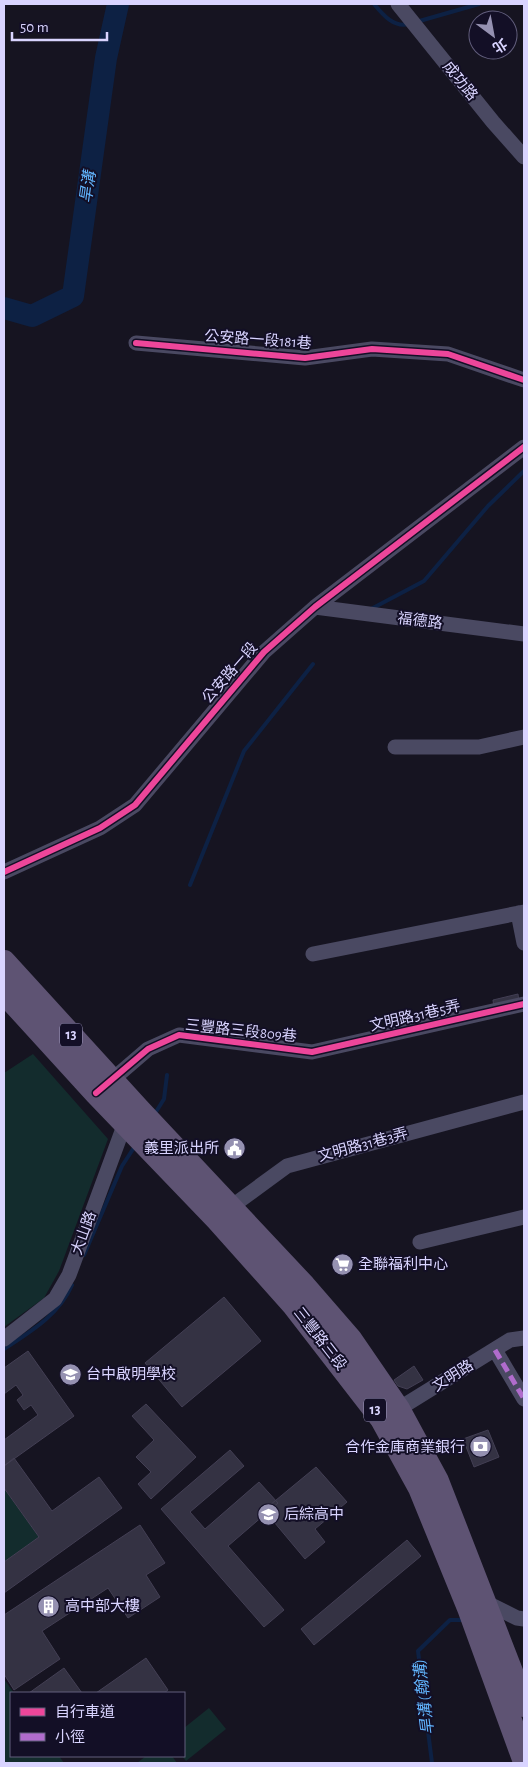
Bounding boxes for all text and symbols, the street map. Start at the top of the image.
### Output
scale bar [12,10,108,42]
north arrow [468,10,518,60]
text: 50 m [20,20,49,35]
text: 北 [490,36,510,56]
street label: 成功路 [440,58,481,103]
water label: 旱溝 [77,168,98,204]
street label: 公安路一段181巷 [204,328,312,351]
street label: 福德路 [397,609,443,631]
street label: 公安路一段 [199,639,260,706]
street label: 文明路31巷5弄 [368,997,462,1034]
street label: 三豐路三段809巷 [184,1017,298,1044]
road number: 13 [60,1024,82,1046]
street label: 文明路31巷3弄 [316,1125,410,1164]
public building icon: 義里派出所 [223,1136,247,1160]
place label: 義里派出所 [144,1140,219,1156]
street label: 大山路 [68,1209,99,1257]
supermarket icon: 全聯福利中心 [330,1252,354,1276]
place label: 全聯福利中心 [358,1256,448,1272]
street label: 三豐路三段 [291,1304,350,1373]
street label: 文明路 [429,1357,476,1394]
school or university icon: 台中啟明學校 [58,1362,82,1386]
place label: 台中啟明學校 [86,1365,176,1382]
road number: 13 [364,1398,386,1422]
bank icon: 合作金庫商業銀行 [469,1435,493,1459]
place label: 合作金庫商業銀行 [345,1439,465,1455]
school or university icon: 后綜高中 [256,1502,280,1526]
place label: 后綜高中 [284,1506,344,1522]
building icon: 高中部大樓 [37,1594,61,1618]
place label: 高中部大樓 [65,1598,140,1614]
water label: 旱溝 (翰溝) [410,1658,437,1736]
legend [10,1692,185,1757]
text: 自行車道 [55,1704,115,1720]
text: 小徑 [55,1729,85,1745]

